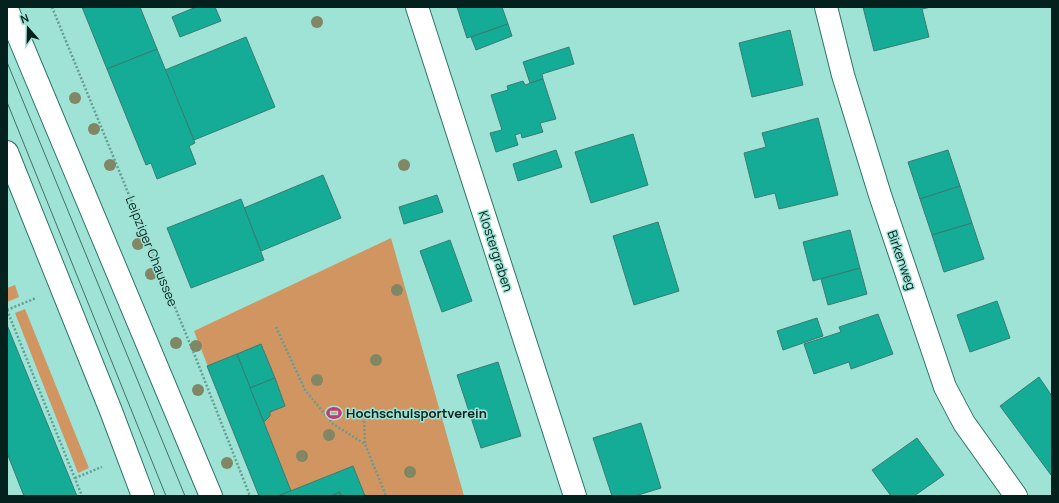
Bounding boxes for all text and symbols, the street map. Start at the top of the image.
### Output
north arrow [8,8,48,48]
text: N [18,10,31,27]
street label: Leipziger Chaussee [122,193,183,309]
street label: Klostergraben [474,208,518,294]
street label: Birkenweg [883,228,921,292]
sports icon: Hochschulsportverein [325,404,343,422]
place label: Hochschulsportverein [346,404,487,422]

